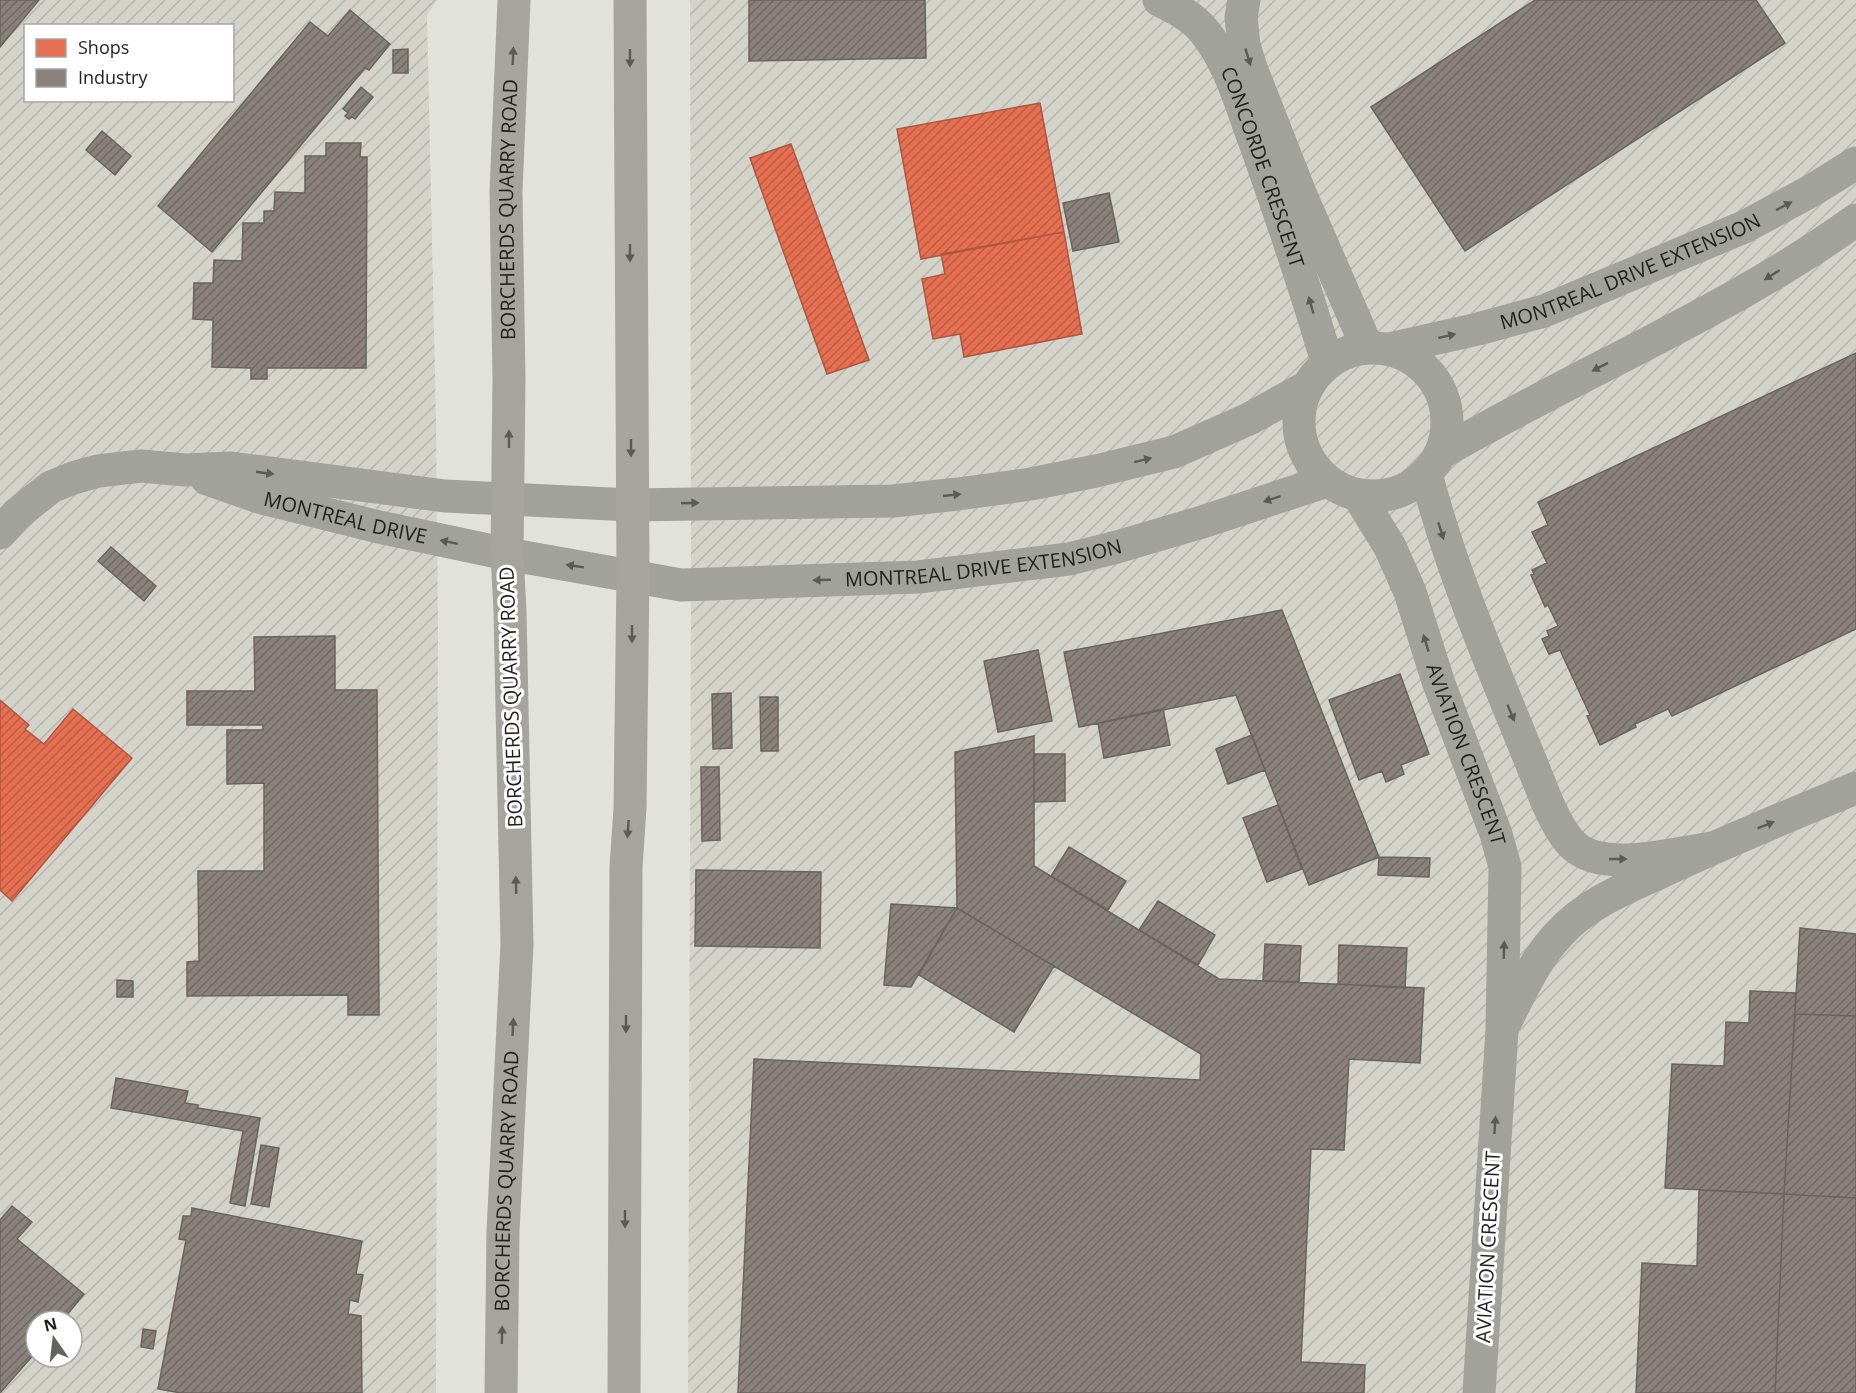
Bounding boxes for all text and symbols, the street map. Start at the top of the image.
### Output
legend [24,24,234,102]
text: Shops [78,35,129,59]
one-way arrow [508,46,518,65]
one-way arrow [1244,48,1253,66]
one-way arrow [625,49,635,68]
street label: CONCORDE CRESCENT [1215,62,1311,271]
text: Industry [78,65,148,89]
street label: BORCHERDS QUARRY ROAD [492,78,524,340]
one-way arrow [1776,201,1793,211]
street label: MONTREAL DRIVE EXTENSION [1497,207,1765,335]
one-way arrow [625,244,635,263]
one-way arrow [1764,270,1780,281]
one-way arrow [1306,296,1315,314]
one-way arrow [1437,331,1456,341]
one-way arrow [1592,362,1609,372]
one-way arrow [504,430,514,449]
one-way arrow [626,439,636,458]
one-way arrow [1134,454,1152,464]
one-way arrow [256,468,275,477]
street label: MONTREAL DRIVE [261,485,430,550]
one-way arrow [942,490,961,500]
one-way arrow [1263,495,1281,505]
one-way arrow [680,498,699,508]
one-way arrow [1437,522,1446,540]
street label: MONTREAL DRIVE EXTENSION [845,532,1125,592]
one-way arrow [440,537,459,546]
one-way arrow [565,561,584,570]
street label: BORCHERDS QUARRY ROAD [492,566,529,828]
one-way arrow [813,576,832,585]
one-way arrow [627,624,637,643]
one-way arrow [1421,634,1430,652]
street label: AVIATION CRESCENT [1420,660,1512,848]
one-way arrow [1506,704,1516,722]
one-way arrow [624,819,633,838]
one-way arrow [1757,820,1775,829]
one-way arrow [1608,854,1627,864]
one-way arrow [511,876,521,895]
one-way arrow [1499,941,1509,960]
one-way arrow [621,1014,631,1033]
one-way arrow [509,1017,518,1036]
street label: BORCHERDS QUARRY ROAD [488,1050,525,1312]
one-way arrow [1490,1115,1500,1134]
street label: AVIATION CRESCENT [1469,1150,1506,1344]
one-way arrow [620,1209,630,1228]
north arrow [24,1309,84,1369]
text: N [41,1312,59,1337]
one-way arrow [497,1325,506,1344]

